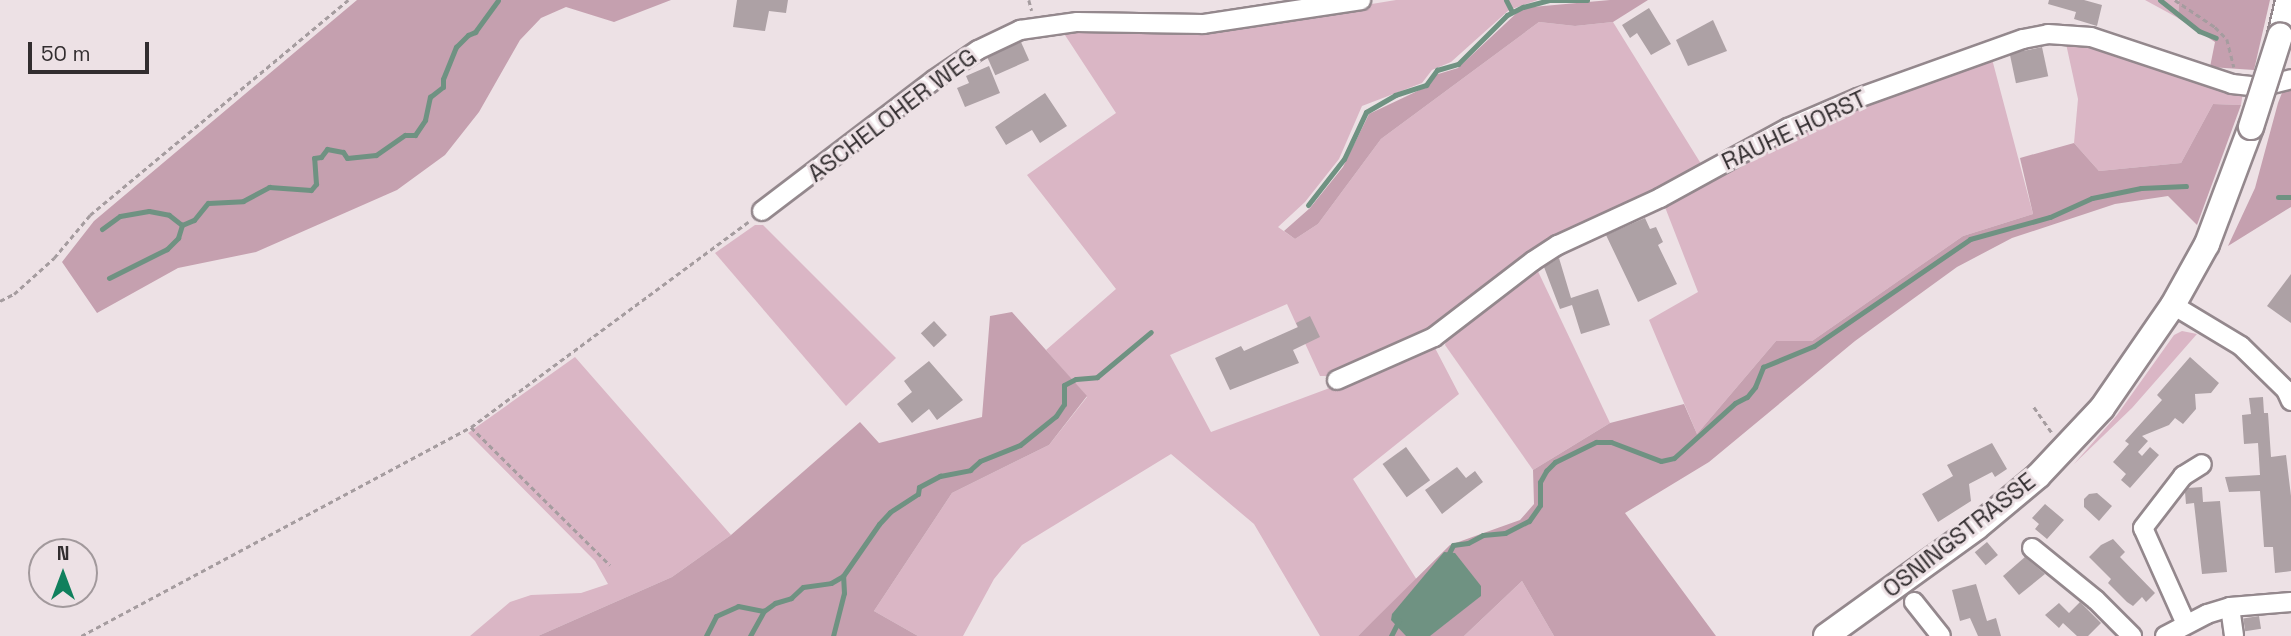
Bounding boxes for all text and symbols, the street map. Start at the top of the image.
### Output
scale bar [32,28,152,72]
text: 50 m [41,40,91,67]
street label: ASCHELOHER WEG [802,42,982,188]
street label: RAUHE HORST [1717,84,1871,176]
street label: OSNINGSTRASSE [1877,467,2041,603]
north arrow [28,538,98,608]
text: N [57,541,69,566]

